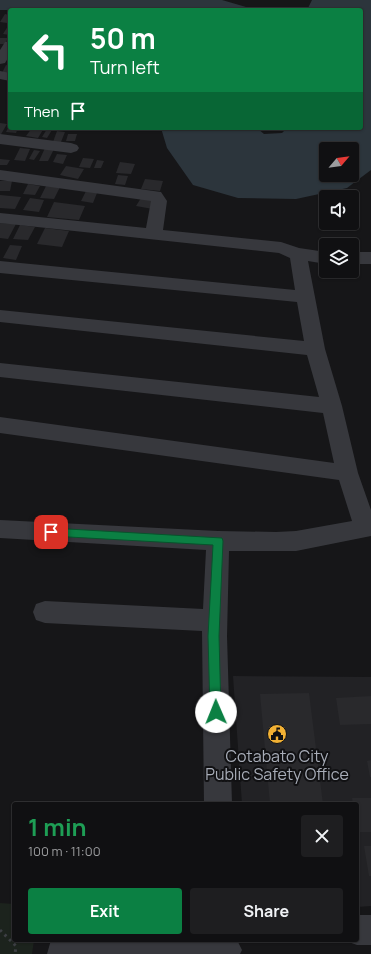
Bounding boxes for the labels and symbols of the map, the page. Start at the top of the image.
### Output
north arrow [319,142,359,182]
pin [34,515,68,549]
position arrow [195,691,237,733]
public building icon: Cotabato City Public Safety Office [266,723,288,745]
place label: Cotabato City Public Safety Office [205,745,349,785]

